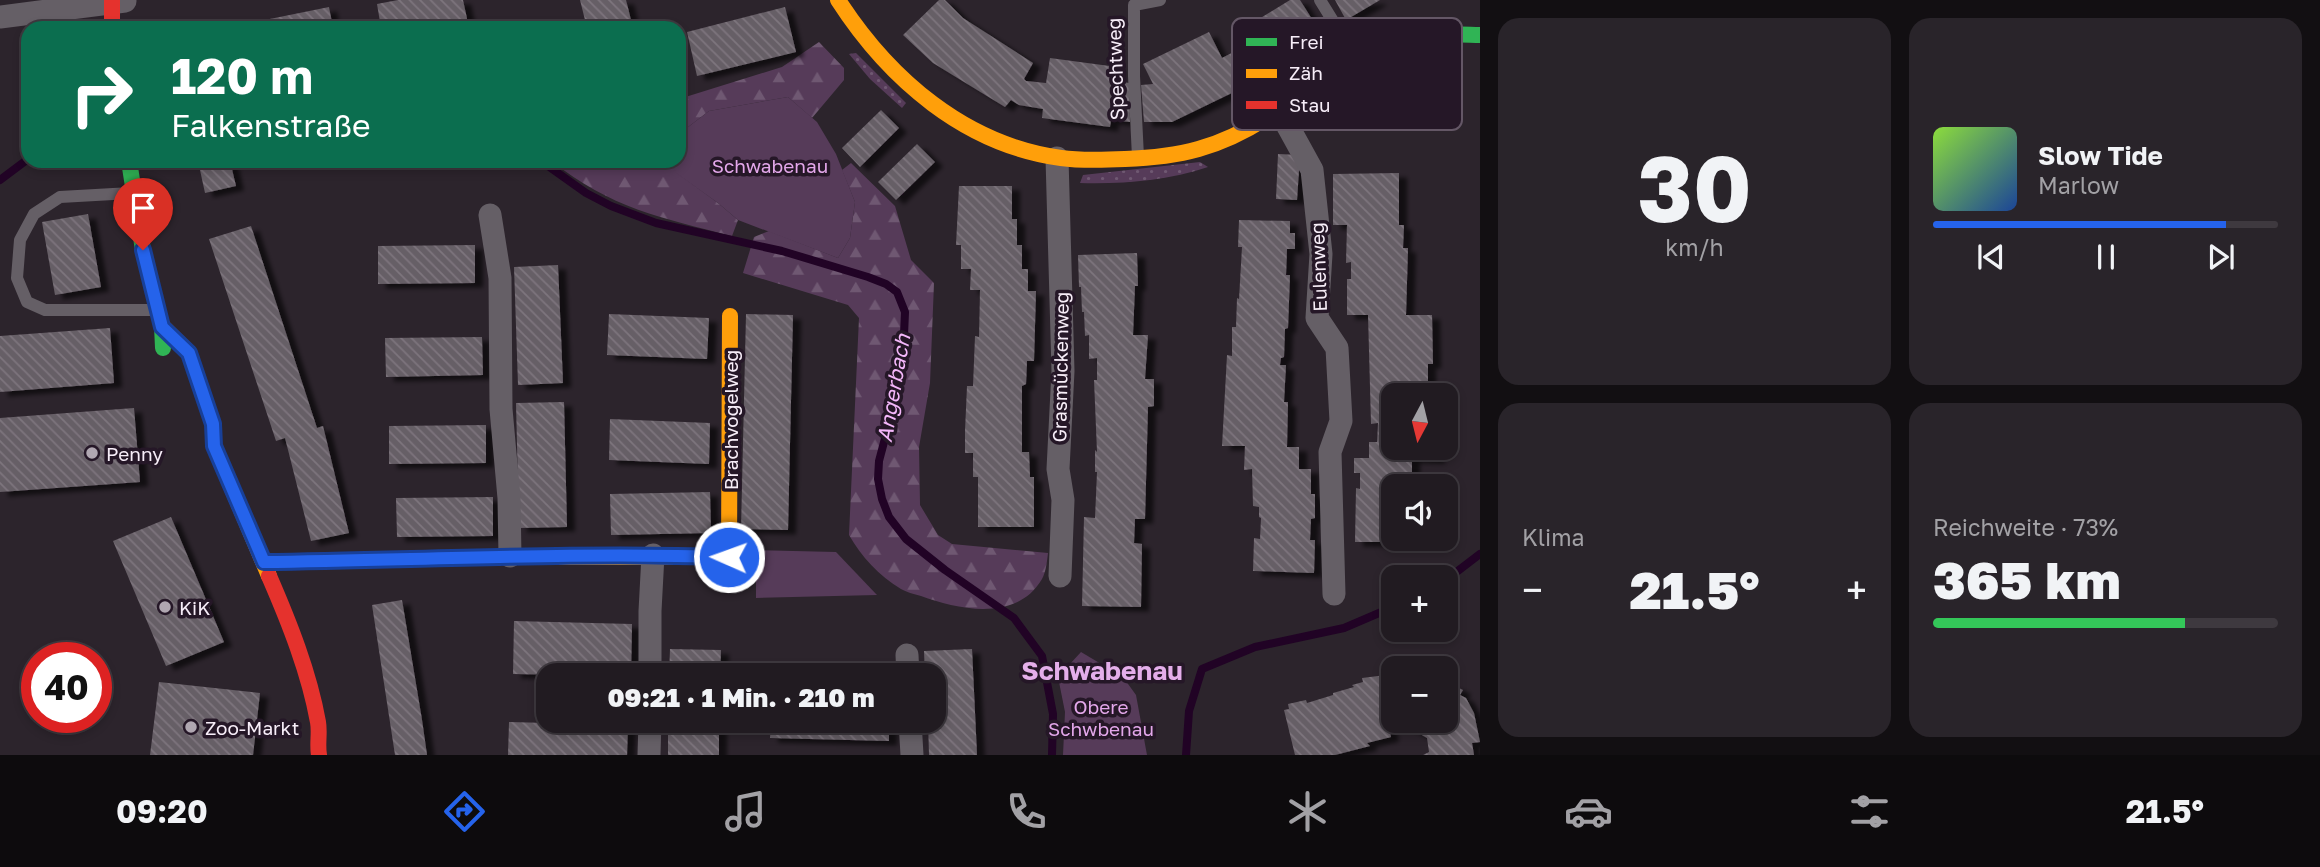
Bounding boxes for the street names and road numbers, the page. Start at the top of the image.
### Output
street label: Spechtweg [1102,17,1128,121]
street label: Eulenweg [1305,222,1331,312]
street label: Grasmückenweg [1047,291,1073,443]
street label: Brachvogelweg [719,350,742,490]

